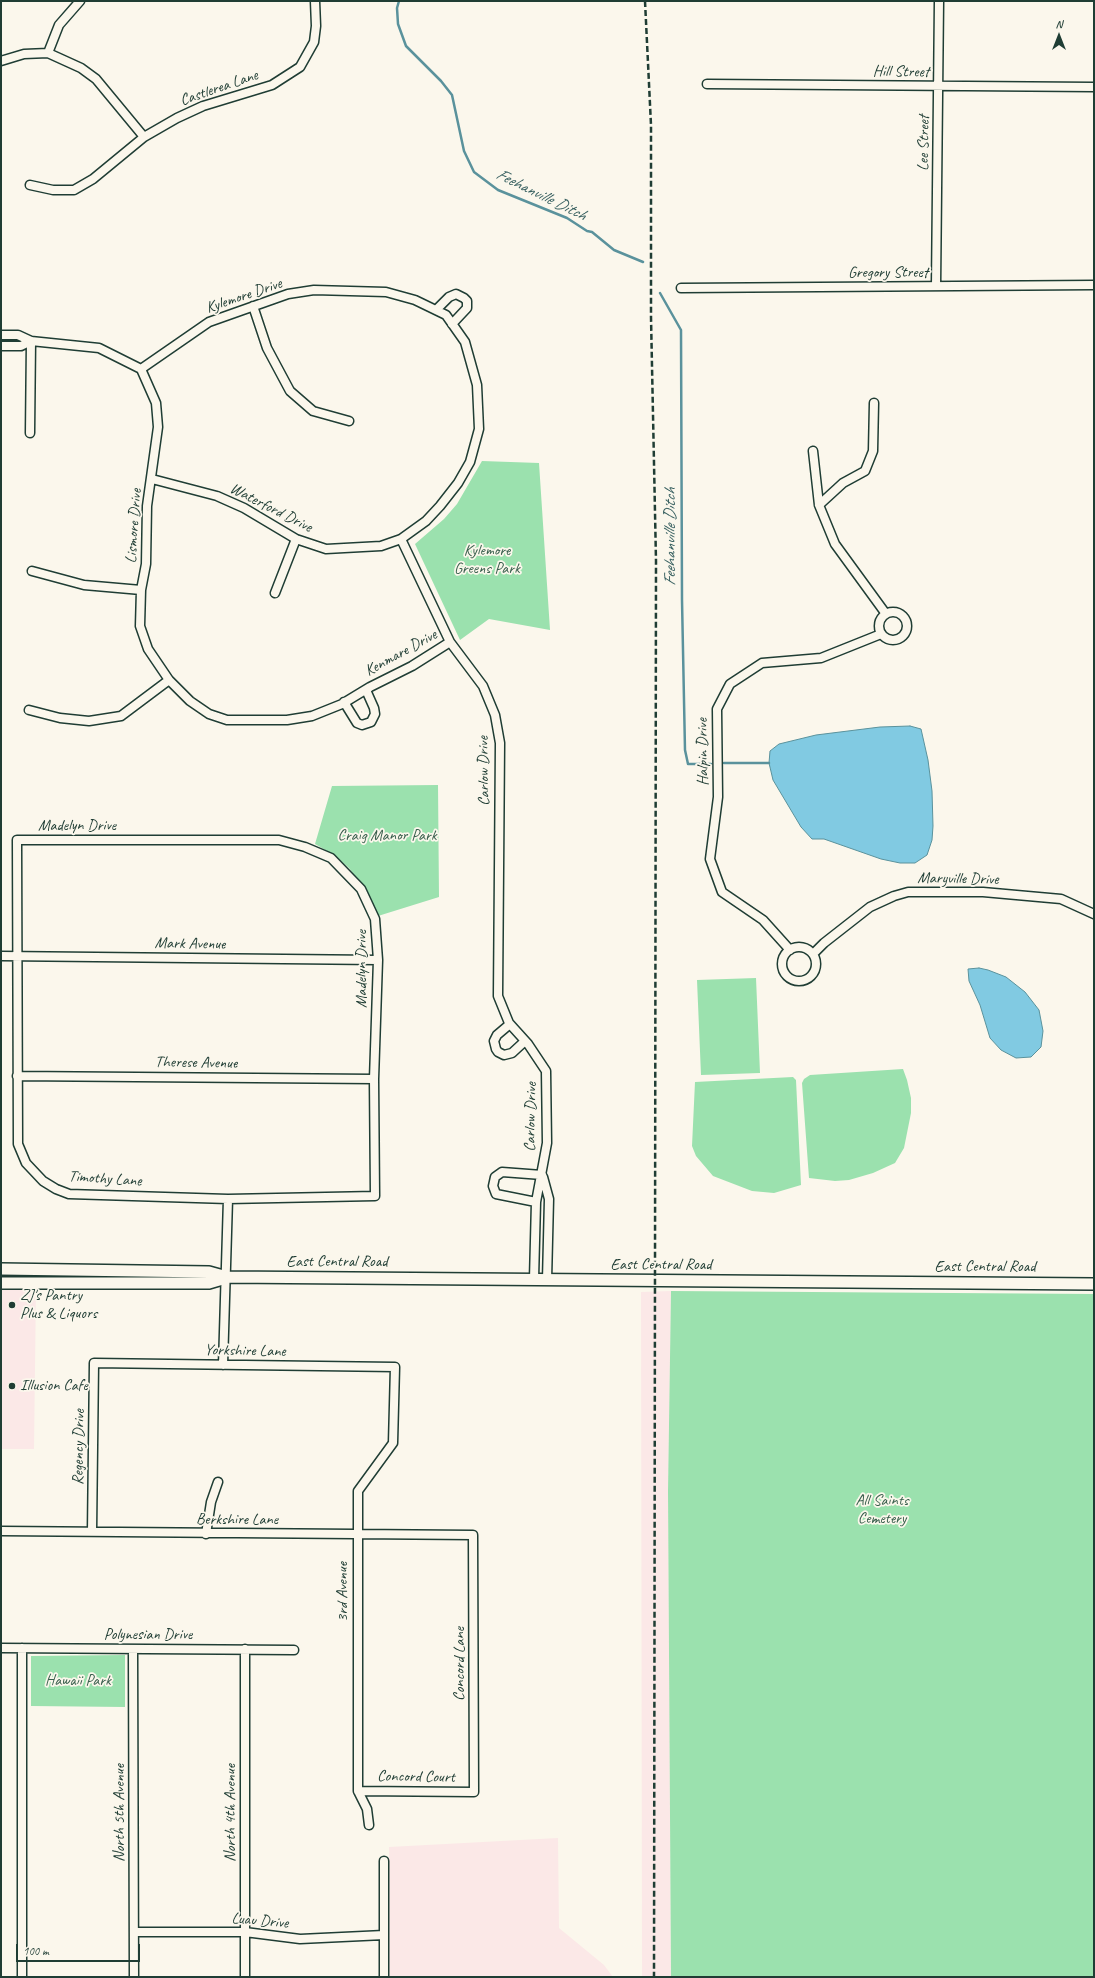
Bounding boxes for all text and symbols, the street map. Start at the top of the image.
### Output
north arrow [1039,16,1079,56]
text: N [1056,17,1062,31]
street label: Hill Street [873,62,929,82]
street label: Castlerea Lane [177,66,261,110]
street label: Lee Street [914,115,934,171]
water label: Feehanville Ditch [493,164,589,226]
street label: Gregory Street [848,263,928,283]
street label: Kylemore Drive [204,274,284,318]
street label: Waterford Drive [227,479,315,537]
street label: Lismore Drive [122,488,146,564]
water label: Feehanville Ditch [661,488,681,586]
park label: Kylemore Greens Park [454,541,520,579]
street label: Kenmare Drive [362,625,440,681]
street label: Halpin Drive [693,718,713,786]
street label: Carlow Drive [474,736,494,806]
street label: Madelyn Drive [38,816,116,836]
park label: Craig Manor Park [337,826,437,846]
street label: Maryville Drive [917,869,999,889]
street label: Madelyn Drive [352,930,372,1008]
street label: Mark Avenue [154,934,226,954]
street label: Therese Avenue [155,1053,237,1073]
street label: Carlow Drive [521,1082,541,1152]
street label: Timothy Lane [68,1167,142,1191]
street label: East Central Road [287,1252,387,1272]
street label: East Central Road [611,1255,711,1275]
street label: East Central Road [935,1257,1035,1277]
place label: ZJ's Pantry Plus & Liquors [20,1286,97,1324]
marker: ZJ's Pantry Plus & Liquors [7,1300,17,1310]
street label: Yorkshire Lane [204,1341,286,1361]
place label: Illusion Cafe [20,1376,88,1396]
marker: Illusion Cafe [7,1381,17,1391]
street label: Regency Drive [69,1409,89,1485]
park label: All Saints Cemetery [856,1491,908,1529]
street label: Berkshire Lane [196,1510,278,1530]
street label: 3rd Avenue [333,1562,353,1622]
street label: Polynesian Drive [104,1625,192,1645]
street label: Concord Lane [450,1627,470,1701]
park label: Hawaii Park [45,1671,111,1691]
street label: North 5th Avenue [110,1764,130,1862]
street label: North 4th Avenue [221,1764,241,1862]
street label: Concord Court [377,1767,455,1787]
street label: Luau Drive [231,1909,289,1933]
scale bar [18,1936,142,1962]
text: 100 m [23,1943,49,1959]

